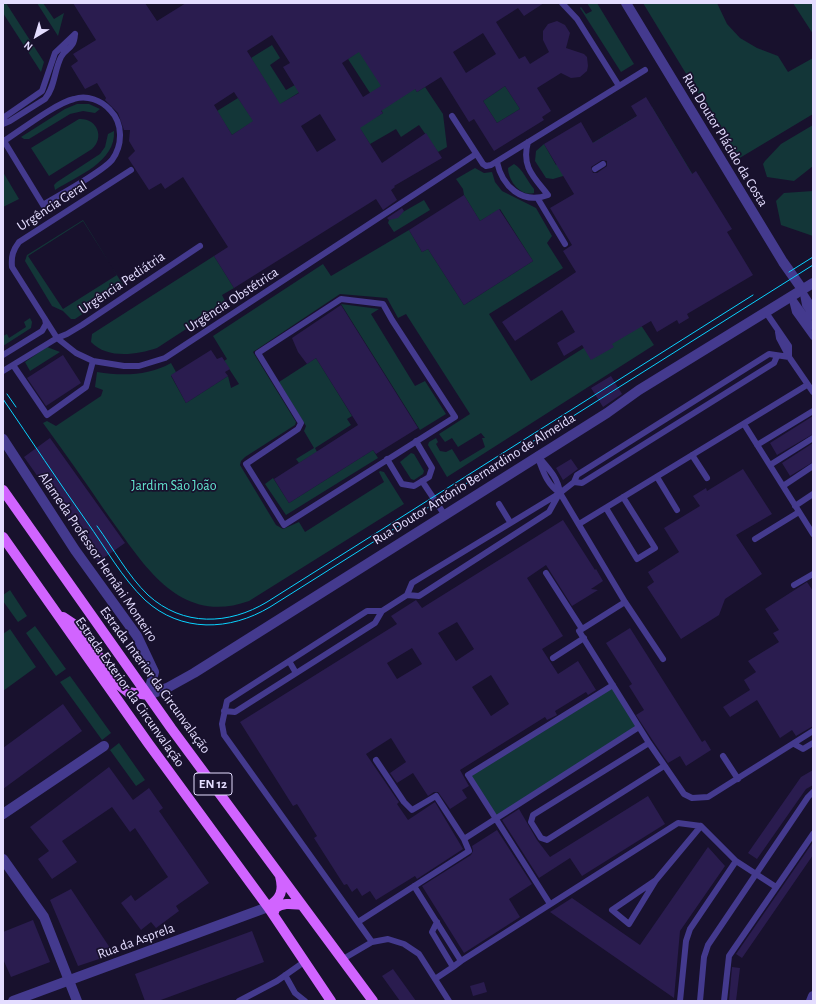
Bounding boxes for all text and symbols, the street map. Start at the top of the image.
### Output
north arrow [16,16,56,56]
text: N [22,39,35,53]
street label: Rua Doutor Plácido da Costa [678,70,772,210]
street label: Urgência Geral [14,177,90,235]
street label: Urgência Pediátria [76,248,168,318]
street label: Urgência Obstétrica [182,264,282,336]
street label: Rua Doutor António Bernardino de Almeida [369,409,579,549]
street label: Alameda Professor Hernâni Monteiro [35,469,161,645]
park label: Jardim São João [131,478,217,494]
street label: Estrada Interior da Circunvalação [96,603,214,757]
street label: Estrada Exterior da Circunvalação [72,614,188,770]
road number: EN 12 [194,773,232,795]
street label: Rua da Asprela [95,919,177,963]

